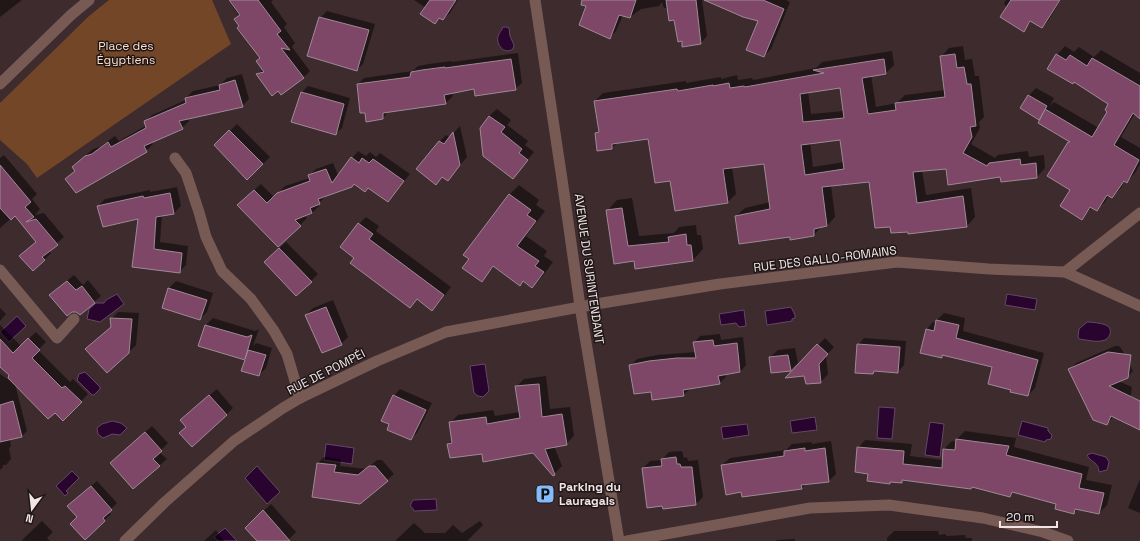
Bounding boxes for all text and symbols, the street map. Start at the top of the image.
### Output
park label: Place des Égyptiens [97,38,155,68]
street label: AVENUE DU SURINTENDANT [571,193,607,345]
street label: RUE DES GALLO-ROMAINS [752,242,898,276]
street label: RUE DE POMPÉI [284,345,368,399]
place label: Parking du Lauragais [559,479,621,509]
parking icon: Parking du Lauragais [534,483,556,505]
north arrow [12,489,52,529]
scale bar [1000,503,1057,529]
text: 20 m [1006,509,1034,525]
text: N [24,511,35,526]

